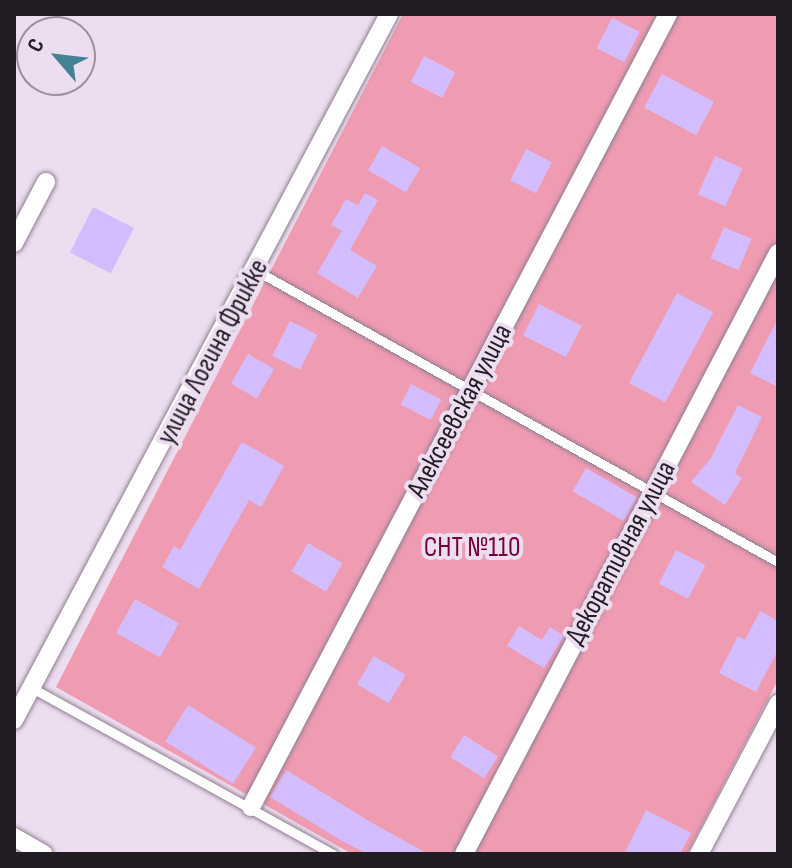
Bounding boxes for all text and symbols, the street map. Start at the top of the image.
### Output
north arrow [16,16,96,96]
text: С [22,34,51,57]
street label: улица Логина Фрикке [150,254,276,450]
street label: Алексеевская улица [400,319,520,503]
street label: Декоративная улица [559,456,683,650]
park label: СНТ №110 [424,531,520,565]

